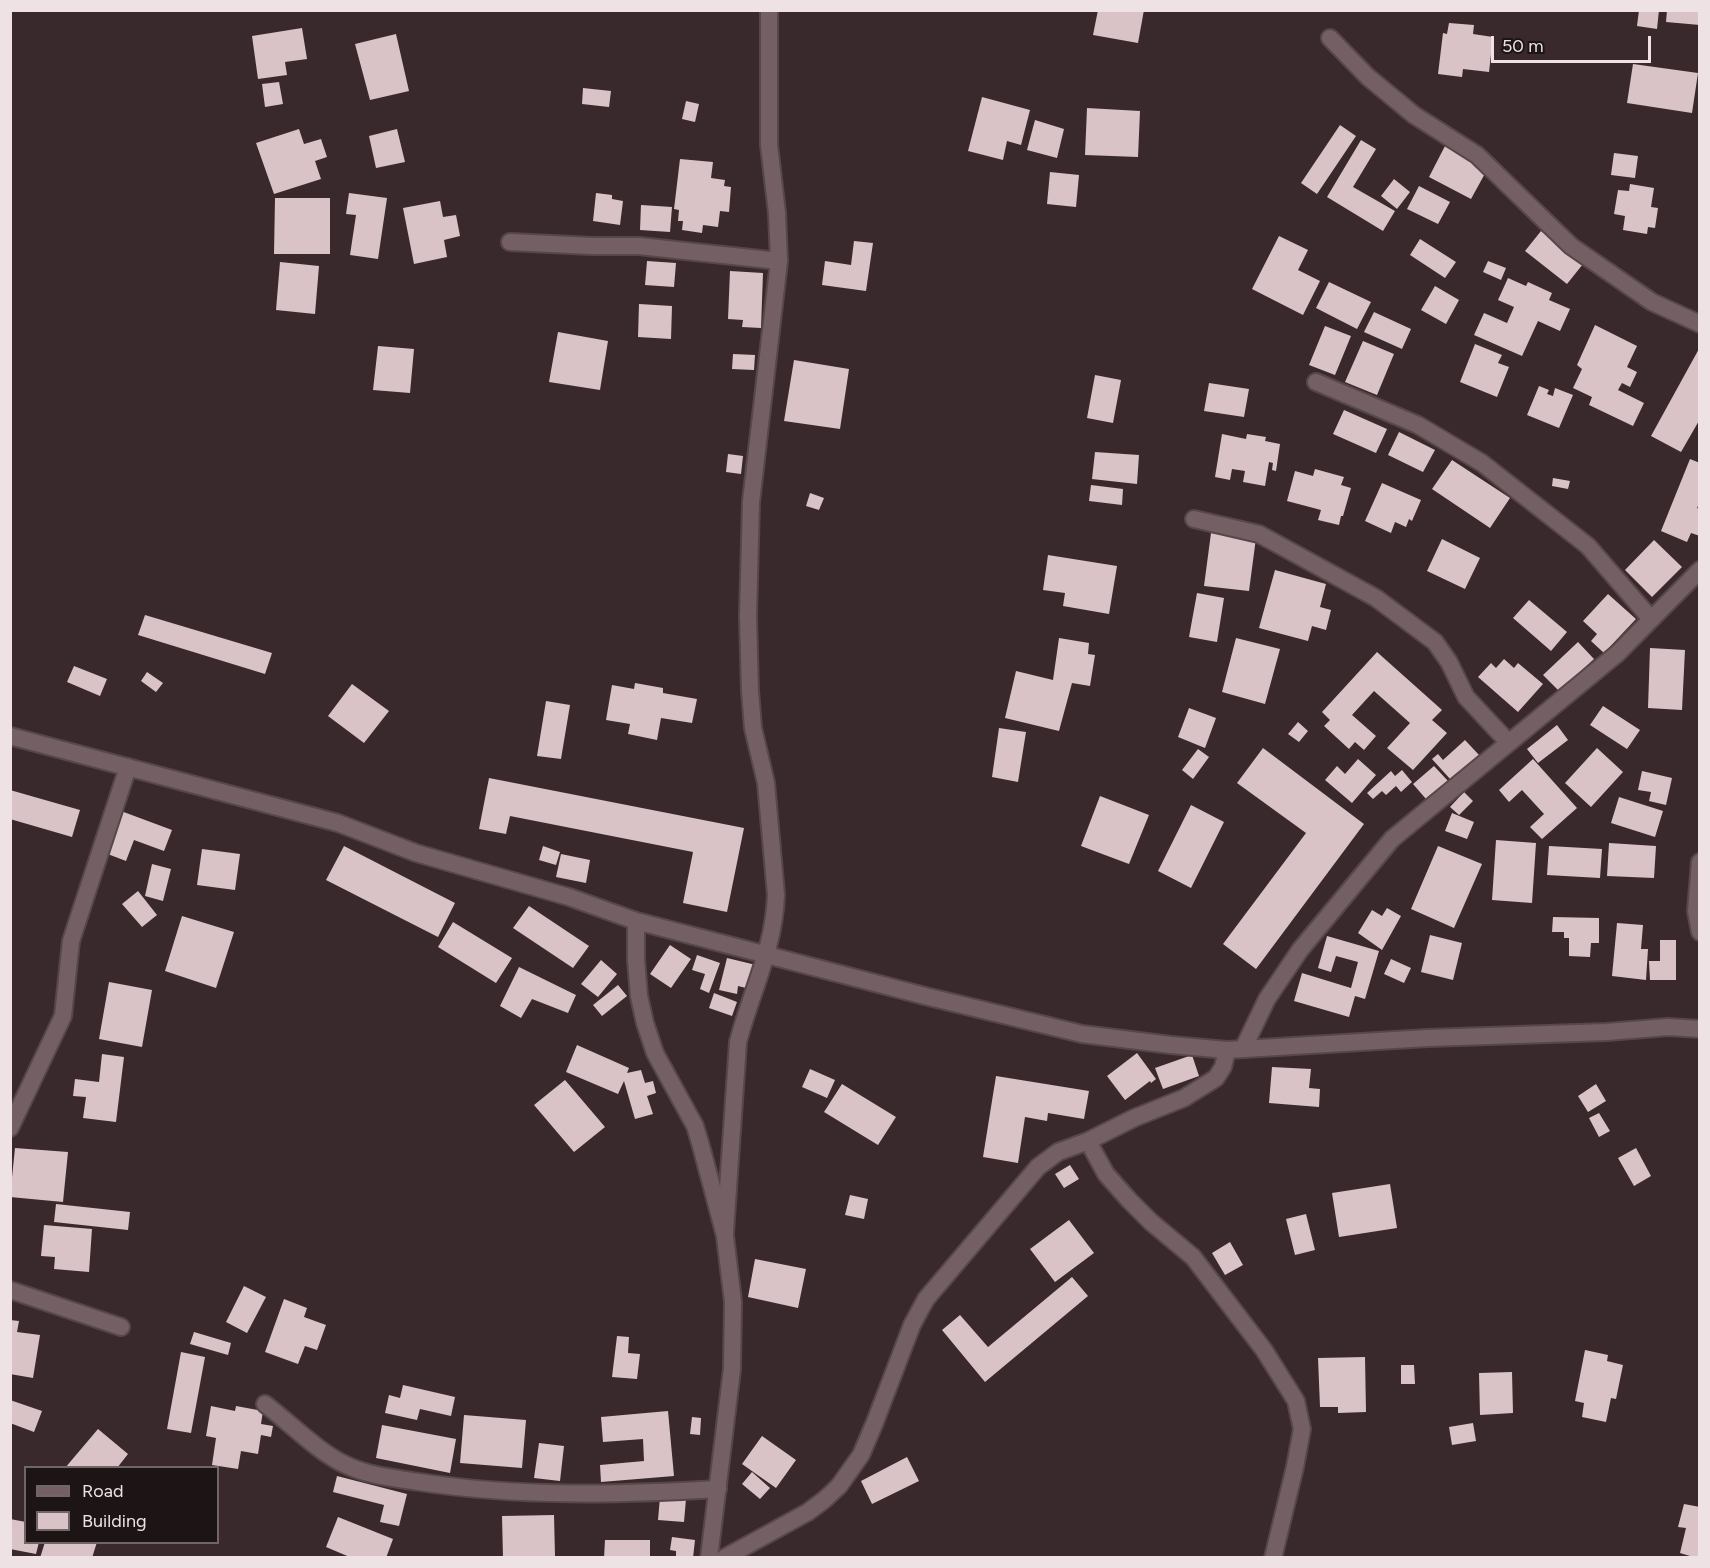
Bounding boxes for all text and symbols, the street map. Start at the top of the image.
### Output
scale bar [1494,24,1654,62]
text: 50 m [1502,35,1544,57]
legend [24,1466,219,1544]
text: Road [82,1480,123,1502]
text: Building [82,1510,147,1532]

